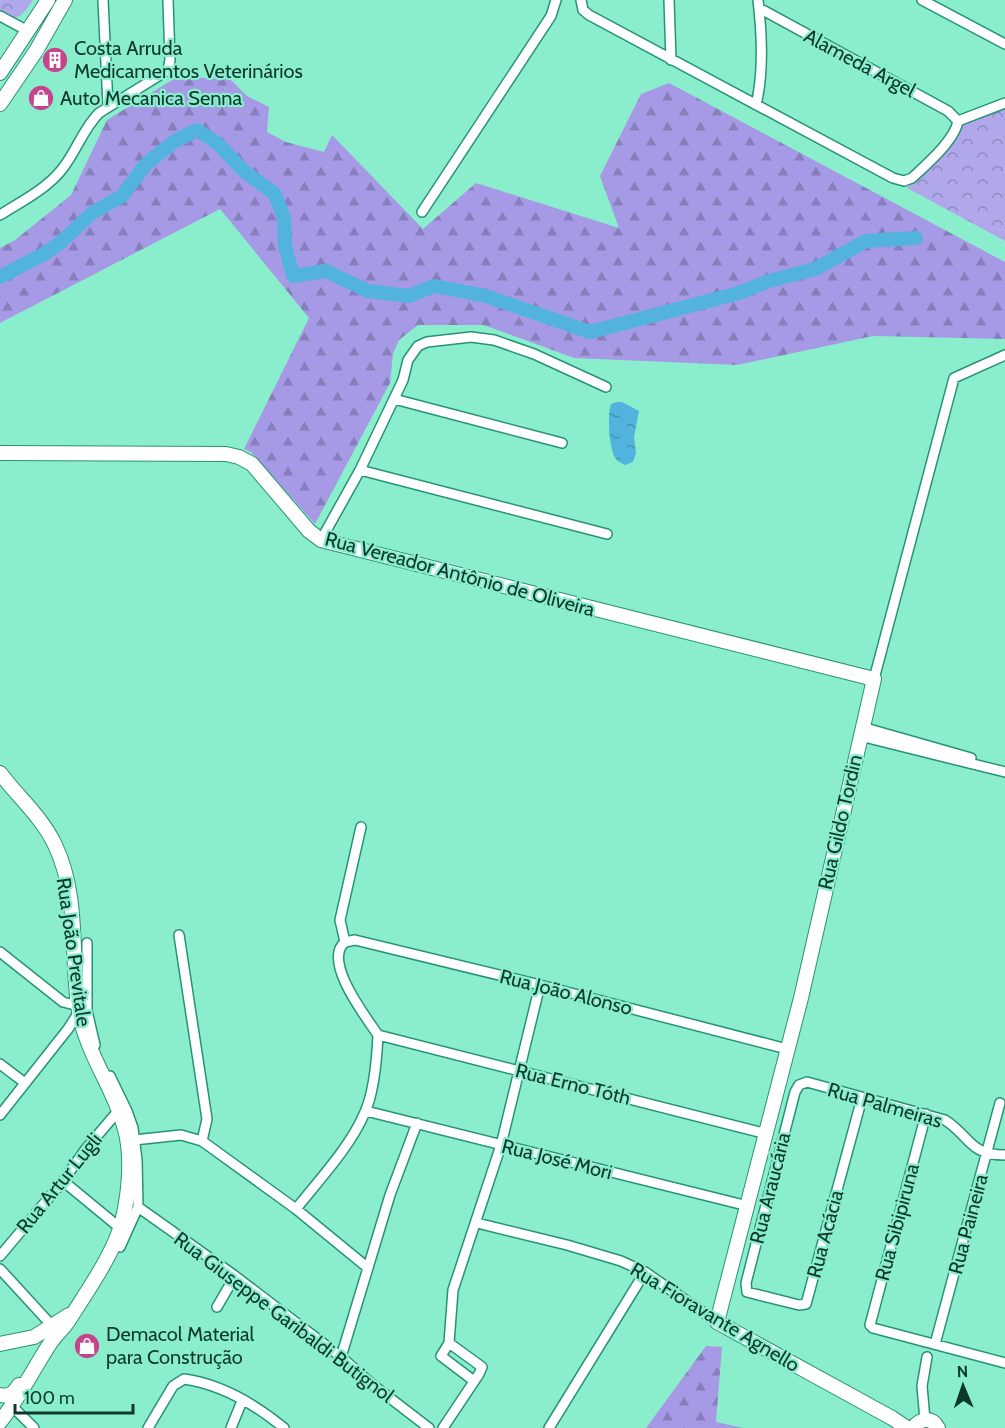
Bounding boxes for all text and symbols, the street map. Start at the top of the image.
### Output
street label: Alameda Argel [800,24,920,103]
place label: Costa Arruda Medicamentos Veterinários [74,36,303,83]
building icon: Costa Arruda Medicamentos Veterinários [40,45,70,75]
shop icon: Auto Mecanica Senna [26,83,56,113]
place label: Auto Mecanica Senna [60,86,243,110]
street label: Rua Vereador Antônio de Oliveira [322,526,598,622]
street label: Rua Gildo Tordin [813,752,867,892]
street label: Rua João Previtale [52,876,96,1028]
street label: Rua João Alonso [497,964,635,1020]
street label: Rua Erno Tóth [513,1058,633,1110]
street label: Rua Palmeiras [825,1077,945,1133]
street label: Rua Artur Lugli [11,1128,107,1238]
street label: Rua Araucária [745,1129,796,1246]
street label: Rua José Mori [499,1134,615,1184]
street label: Rua Sibipiruna [870,1160,924,1283]
street label: Rua Paineira [943,1171,993,1277]
street label: Rua Acácia [802,1187,848,1281]
street label: Rua Giuseppe Garibaldi Butignol [169,1227,399,1408]
street label: Rua Fioravante Agnello [626,1257,804,1377]
place label: Demacol Material para Construção [106,1322,255,1369]
shop icon: Demacol Material para Construção [72,1331,102,1361]
north arrow [933,1356,993,1416]
text: N [957,1362,968,1381]
scale bar [15,1377,134,1415]
text: 100 m [24,1387,75,1409]

